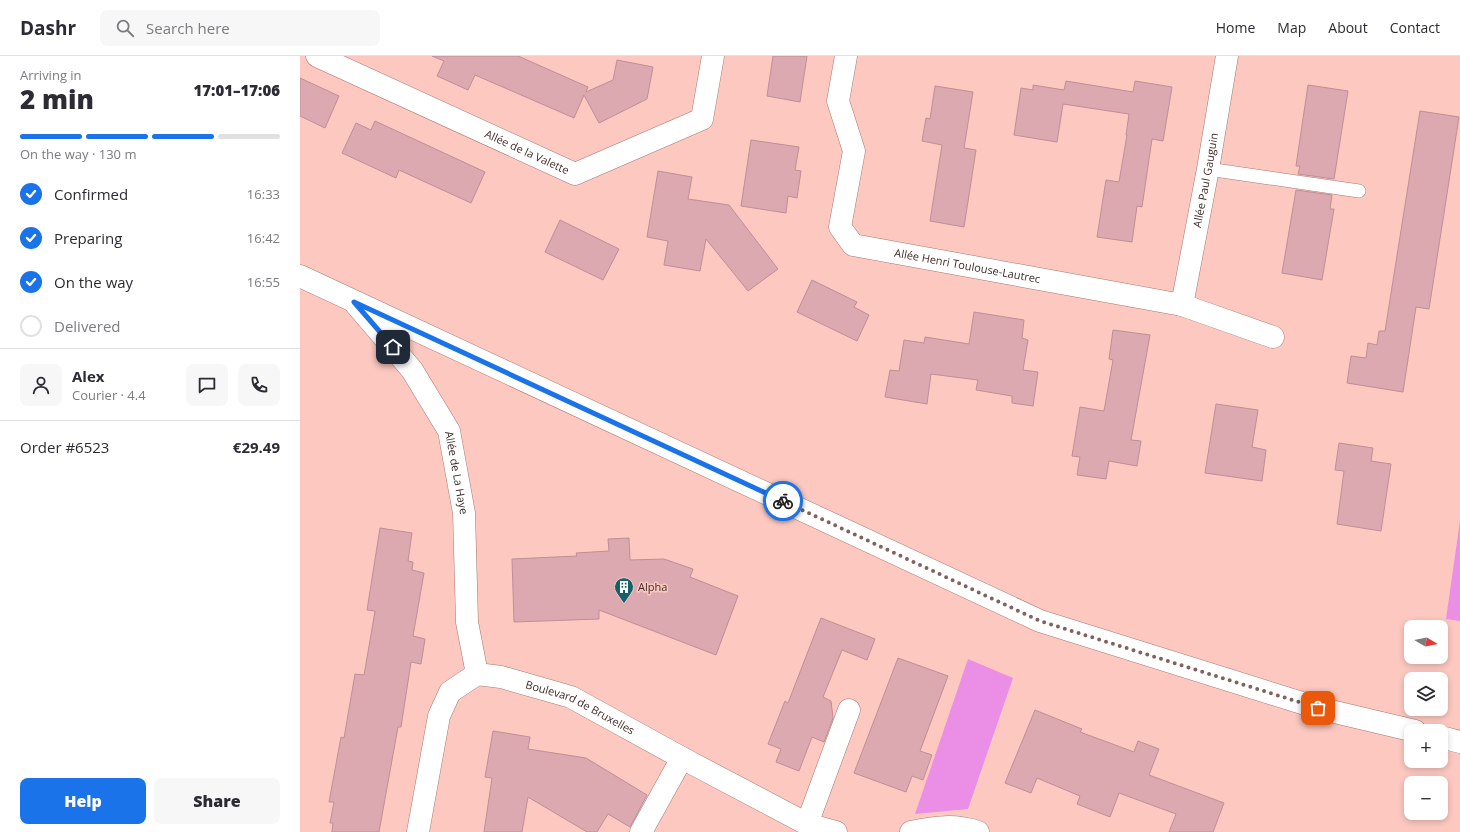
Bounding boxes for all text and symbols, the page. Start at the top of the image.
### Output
search box [100,10,380,46]
text: Dashr [20,15,76,41]
icon: search [114,17,136,39]
text: Search here [146,18,230,38]
text: Home [1216,18,1255,37]
text: Map [1277,18,1306,37]
text: About [1328,18,1368,37]
text: Contact [1390,18,1440,37]
text: Arriving in [20,66,82,84]
text: 17:01–17:06 [194,80,280,100]
text: 2 min [20,81,94,117]
street label: Allée de la Valette [483,126,572,177]
street label: Allée Paul Gauguin [1189,132,1221,229]
text: On the way · 130 m [20,145,136,163]
icon: check [20,183,42,205]
text: Confirmed [54,184,128,204]
text: 16:33 [247,185,280,203]
icon: check [20,227,42,249]
text: Preparing [54,228,122,248]
text: 16:42 [247,229,280,247]
street label: Allée Henri Toulouse-Lautrec [893,245,1042,286]
icon: check [20,271,42,293]
text: On the way [54,272,133,292]
text: 16:55 [247,273,280,291]
text: Delivered [54,316,121,336]
pin [376,330,410,364]
icon: home [382,336,404,358]
button: person [20,364,62,406]
button: chat [186,364,228,406]
button: phone [238,364,280,406]
text: Alex [72,366,104,386]
text: Courier · 4.4 [72,386,146,404]
street label: Allée de La Haye [442,430,472,515]
text: Order #6523 [20,437,109,457]
text: €29.49 [233,437,280,457]
courier [763,481,803,521]
icon: bike [772,490,794,512]
building icon: Alpha [613,576,635,604]
place label: Alpha [638,579,667,594]
north arrow [1404,620,1448,664]
map controls [1404,620,1448,820]
button: layers [1404,672,1448,716]
street label: Boulevard de Bruxelles [524,676,637,738]
pin [1301,691,1335,725]
icon: bag [1307,697,1329,719]
button: + [1404,724,1448,768]
button: − [1404,776,1448,820]
button: Help [20,778,146,824]
button: Share [154,778,280,824]

